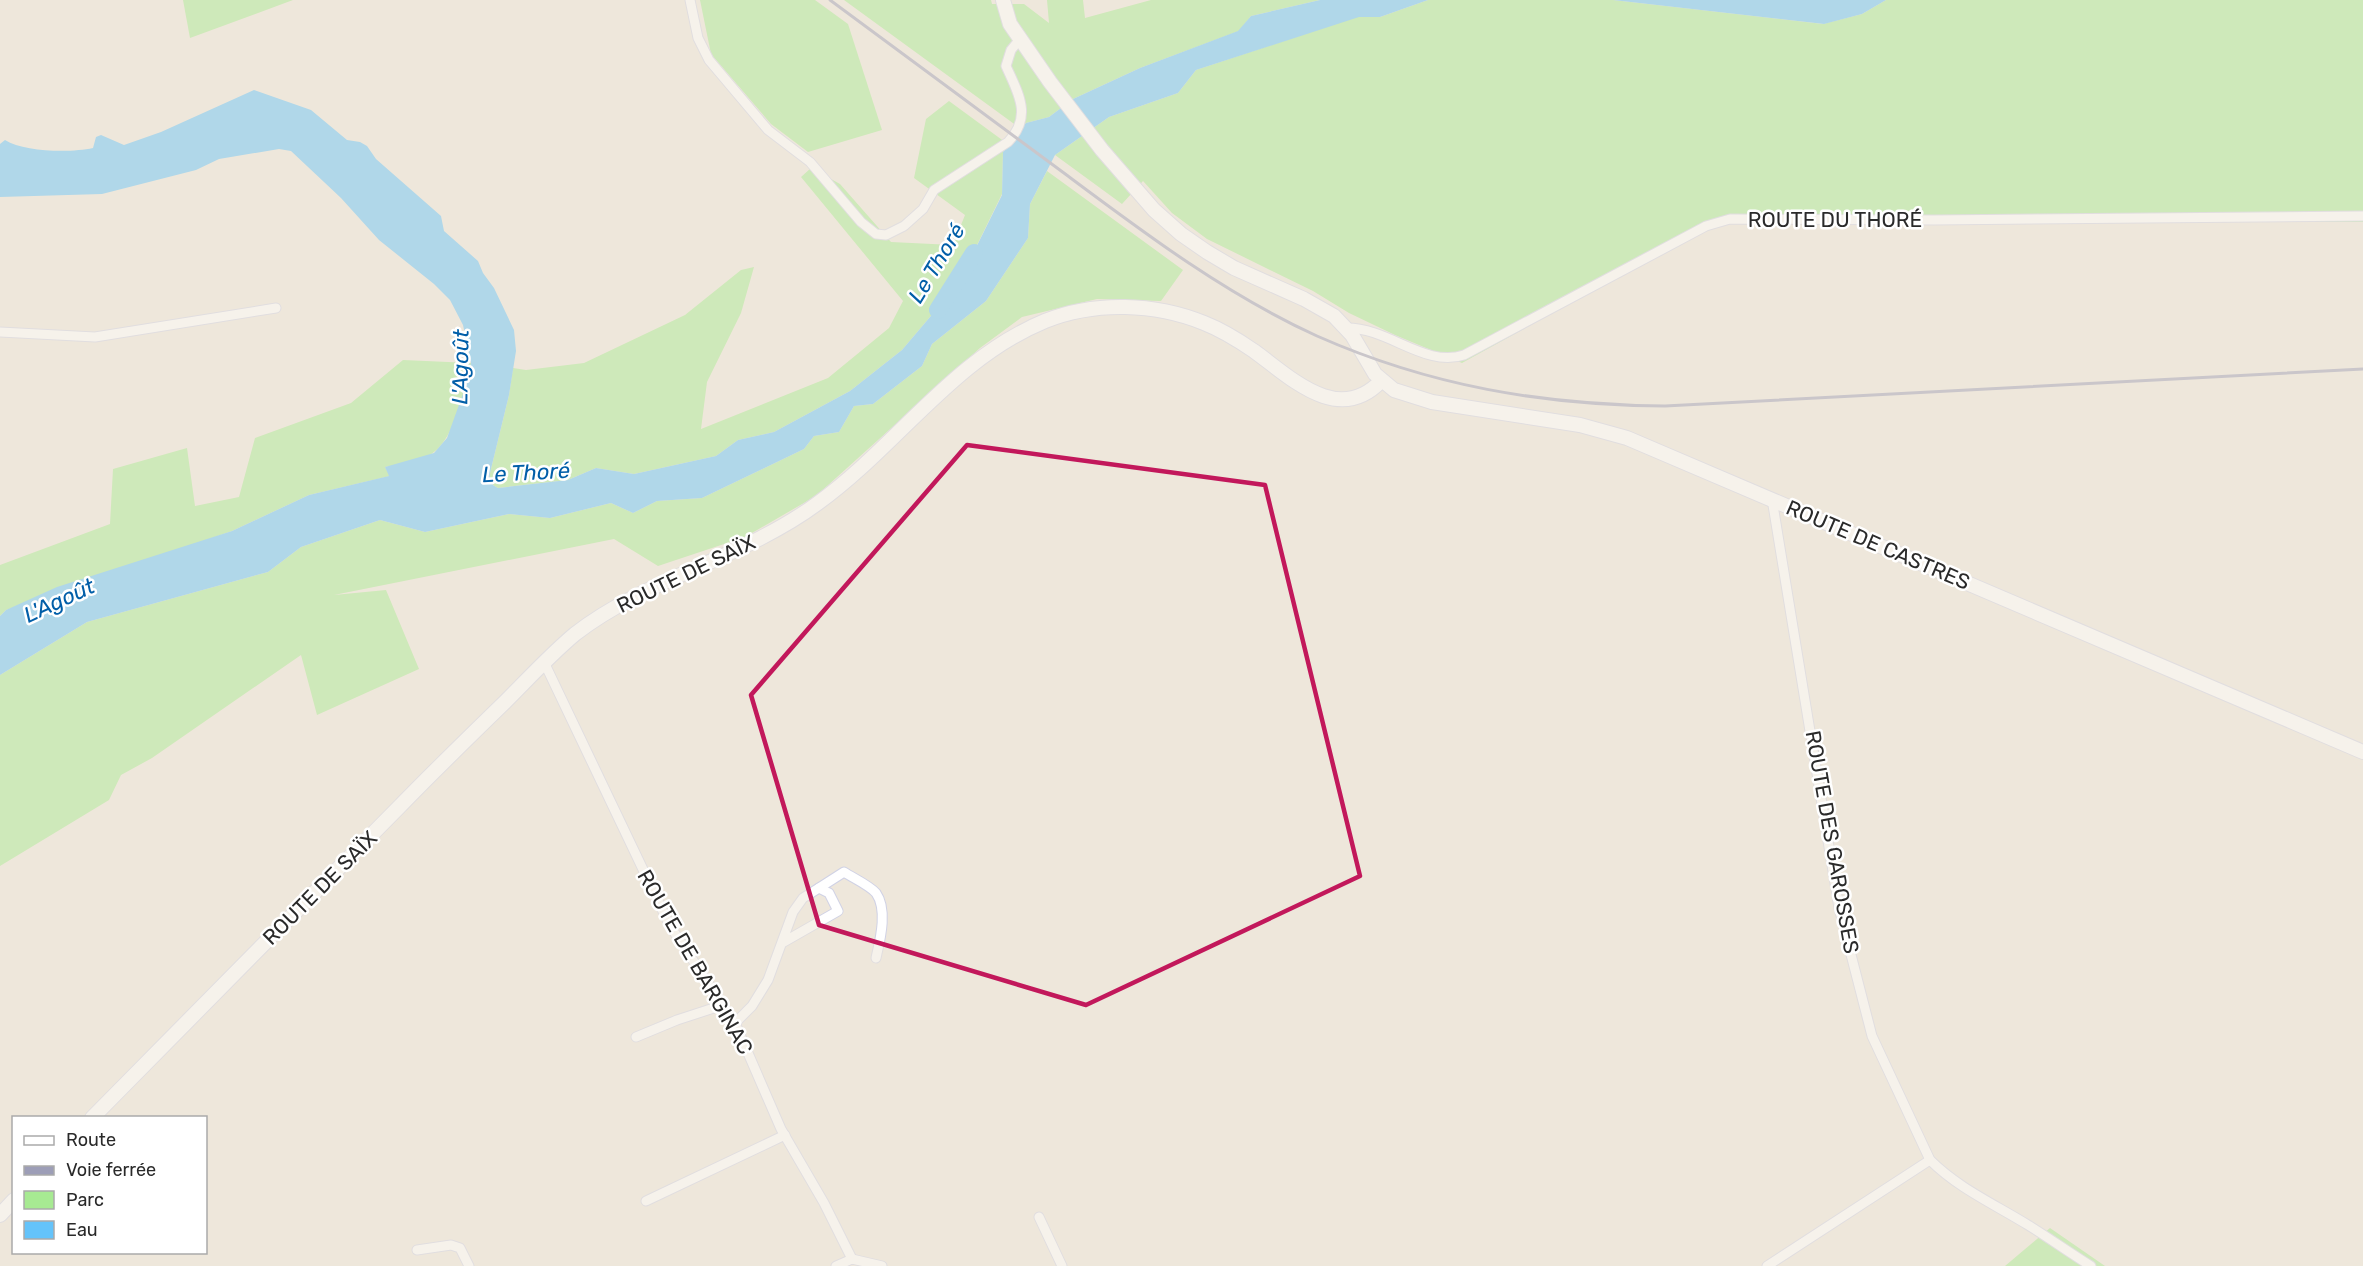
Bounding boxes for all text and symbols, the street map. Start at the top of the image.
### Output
street label: ROUTE DU THORÉ [1748,207,1922,232]
water label: Le Thoré [902,219,971,308]
water label: L'Agoût [446,329,475,405]
water label: Le Thoré [481,457,571,488]
street label: ROUTE DE CASTRES [1782,494,1974,595]
street label: ROUTE DE SAÏX [612,529,759,618]
water label: L'Agoût [19,572,99,629]
street label: ROUTE DES GAROSSES [1801,728,1864,955]
street label: ROUTE DE SAÏX [257,825,382,950]
street label: ROUTE DE BARGINAC [632,865,759,1059]
legend [12,1116,207,1254]
text: Route [66,1129,116,1151]
text: Voie ferrée [66,1159,156,1181]
text: Parc [66,1189,104,1211]
text: Eau [66,1219,98,1241]

